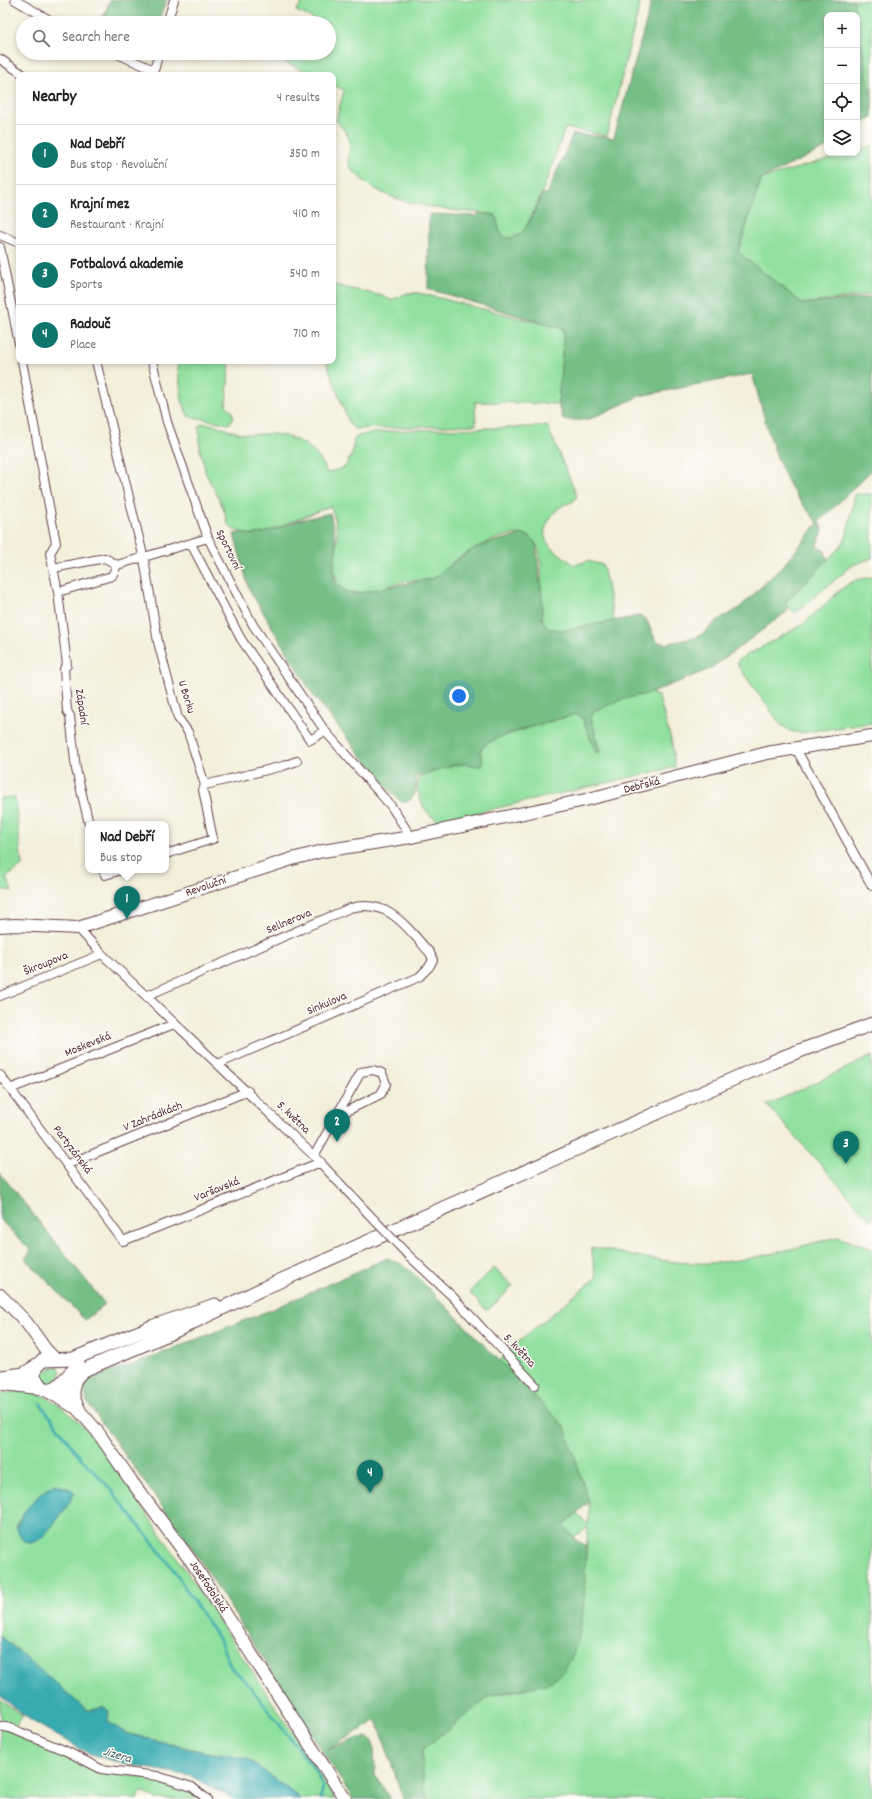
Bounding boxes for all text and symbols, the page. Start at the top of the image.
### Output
map controls [824,12,860,156]
button: + [824,12,860,48]
search box [16,16,336,60]
icon: search [30,27,52,49]
text: Search here [62,27,130,49]
button: − [824,48,860,84]
button: locate [824,84,860,120]
text: Nearby [32,86,76,110]
text: 4 results [277,89,320,108]
button: layers [824,120,860,156]
text: Nad Debří [70,134,124,156]
text: 1 [44,145,46,164]
text: 350 m [289,145,320,164]
text: Bus stop · Revoluční [70,156,167,175]
text: Krajní mez [70,194,129,216]
text: 2 [42,205,48,224]
text: 410 m [293,205,320,224]
text: Restaurant · Krajní [70,216,163,235]
text: Fotbalová akademie [70,254,183,276]
text: 3 [42,265,48,284]
text: 540 m [290,265,320,284]
text: Sports [70,276,103,295]
text: Radouč [70,314,111,336]
text: 4 [42,325,48,344]
text: 710 m [293,325,320,344]
text: Place [70,336,96,355]
street label: Sportovní [211,527,245,574]
street label: U Borku [173,678,199,716]
your location [449,686,469,706]
street label: Západní [70,688,92,727]
street label: Debřská [622,773,662,799]
popup [85,821,169,873]
text: Nad Debří [100,827,154,849]
text: Bus stop [100,849,142,868]
street label: Revoluční [183,872,229,902]
pin: 1 [114,886,140,919]
street label: Sellnerova [264,905,315,939]
street label: Škroupova [21,947,71,981]
street label: Sinkulova [304,988,350,1020]
street label: Moskevská [62,1028,114,1062]
street label: V Zahrádkách [121,1097,185,1137]
street label: 5. května [272,1098,314,1139]
pin: 2 [324,1109,350,1142]
street label: Partyzánská [48,1122,96,1178]
pin: 3 [833,1131,859,1164]
street label: Varšavská [192,1173,242,1207]
street label: 5. května [499,1330,539,1372]
pin: 4 [357,1460,383,1493]
street label: Josefodolská [185,1557,231,1617]
water label: Jizera [100,1743,134,1770]

